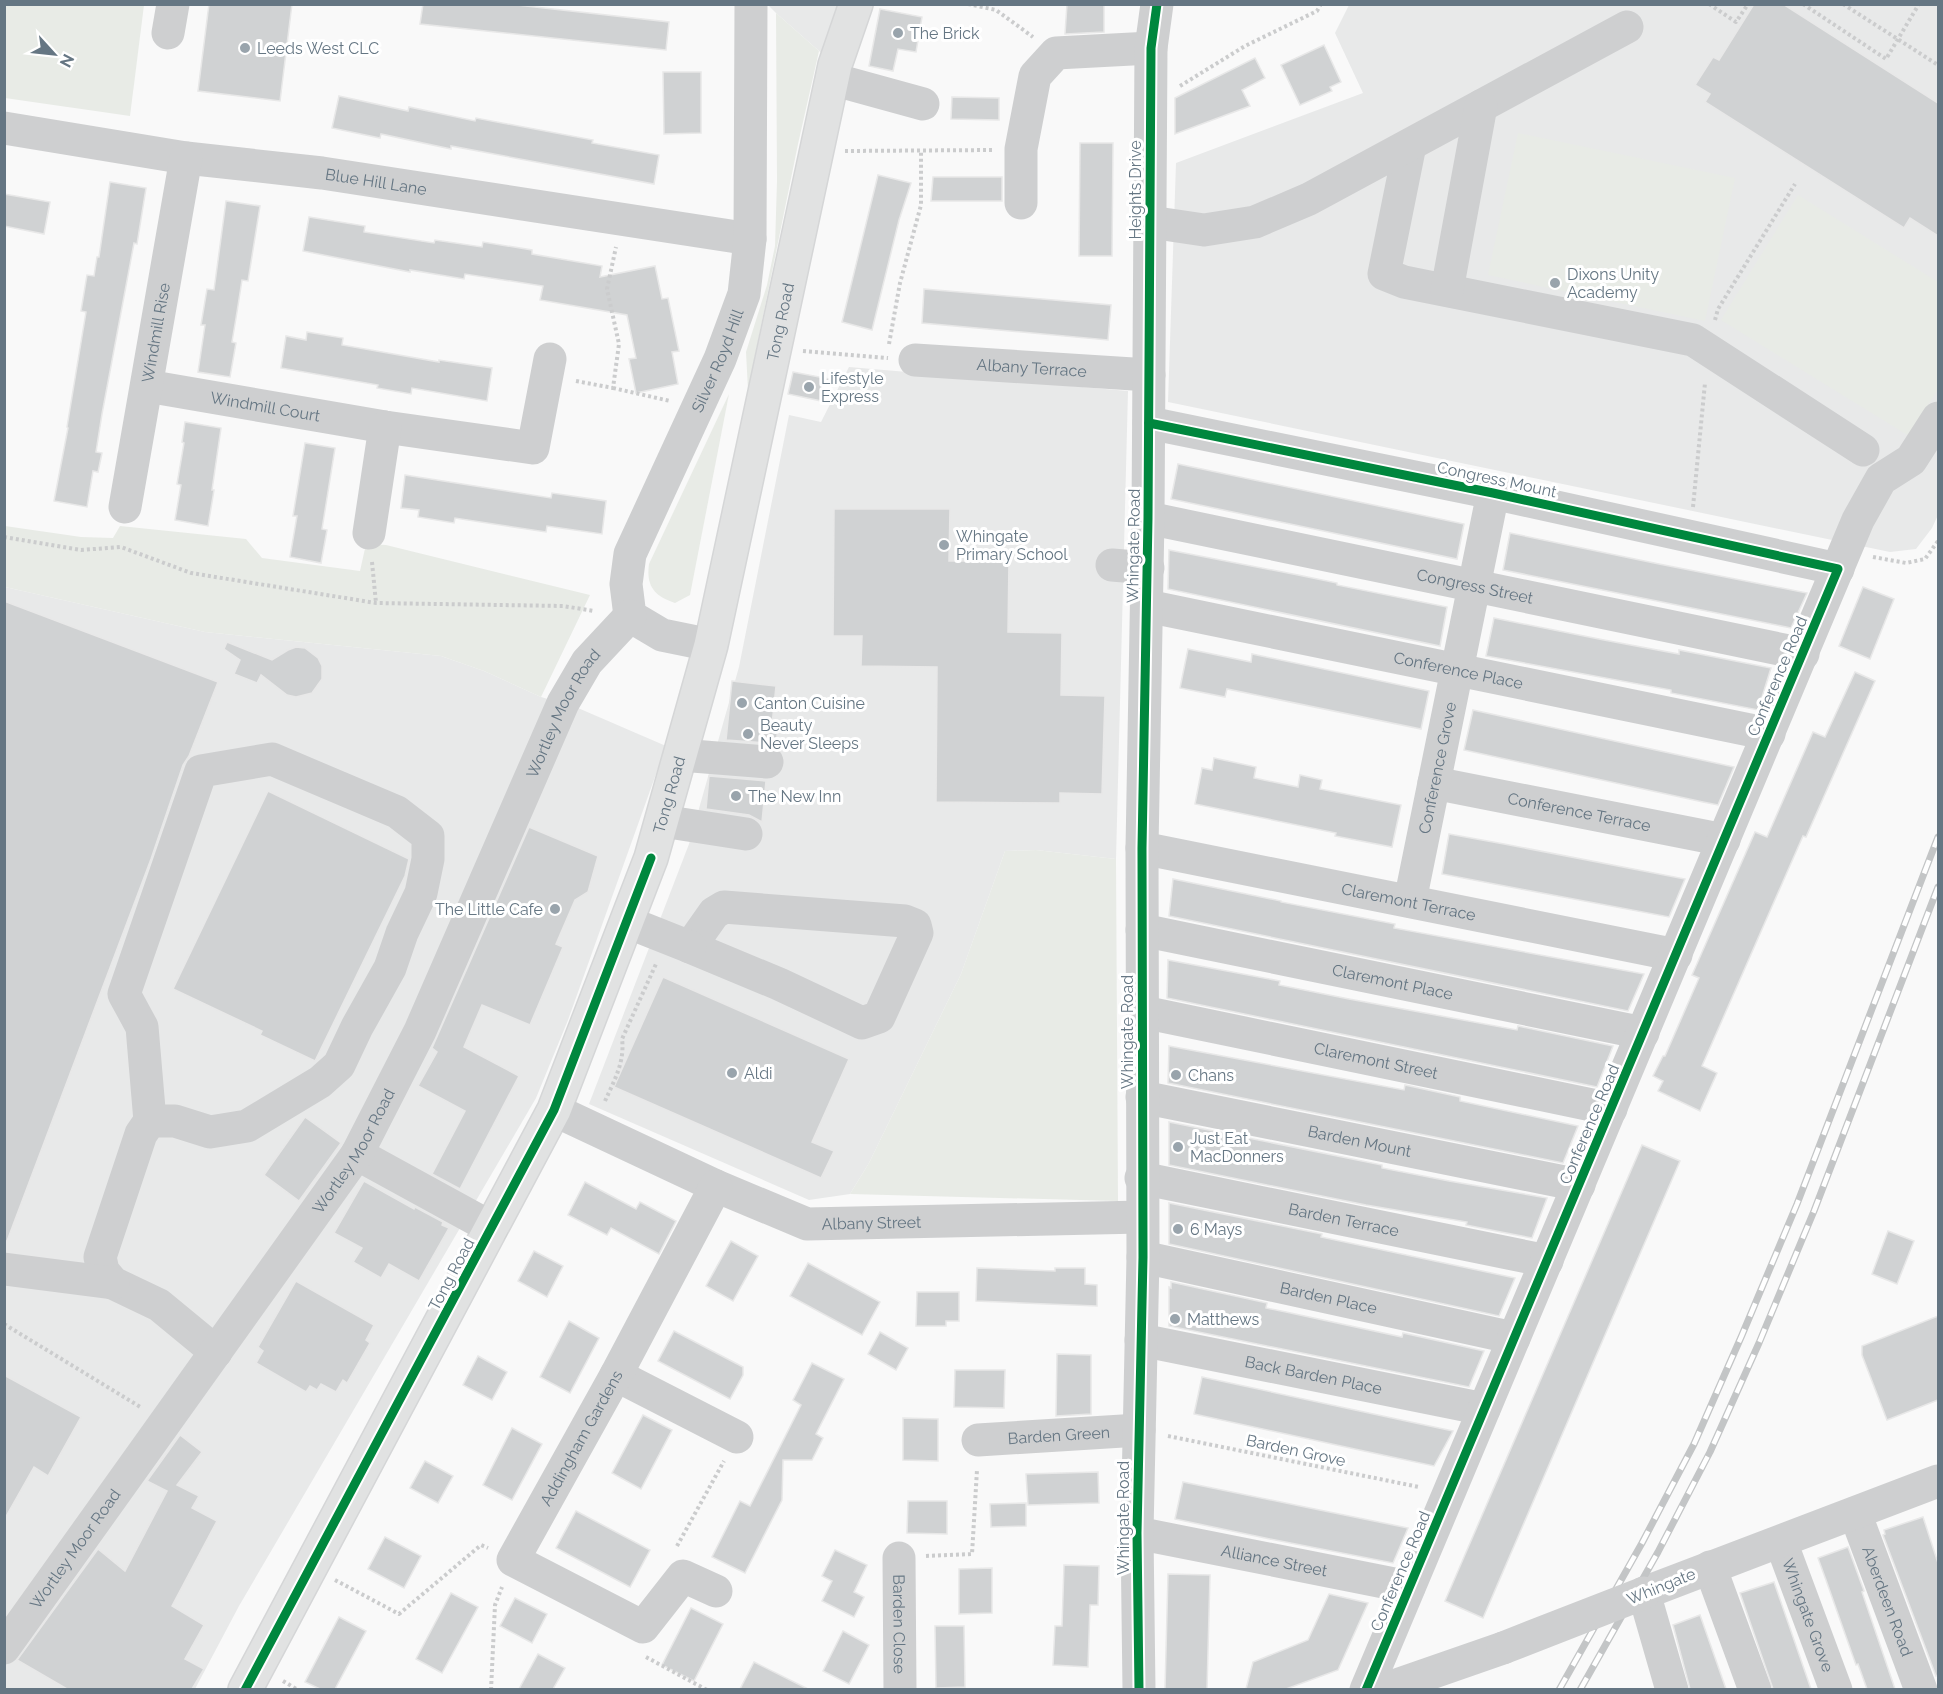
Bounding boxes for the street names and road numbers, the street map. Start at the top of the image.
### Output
street label: Heights Drive [1126,140,1145,240]
street label: Blue Hill Lane [324,165,428,199]
street label: Windmill Rise [138,281,174,384]
street label: Tong Road [763,281,798,363]
street label: Silver Royd Hill [688,306,748,415]
street label: Albany Terrace [976,355,1087,381]
street label: Windmill Court [209,388,322,426]
street label: Congress Mount [1435,458,1559,502]
street label: Whingate Road [1123,489,1144,603]
street label: Congress Street [1415,565,1535,608]
street label: Conference Road [1744,613,1811,739]
street label: Wortley Moor Road [523,645,604,781]
street label: Conference Place [1392,648,1525,693]
street label: Conference Grove [1415,700,1460,835]
street label: Tong Road [649,754,689,836]
street label: Conference Terrace [1506,789,1652,835]
street label: Claremont Terrace [1340,879,1478,925]
street label: Claremont Place [1331,960,1455,1004]
street label: Whingate Road [1118,975,1137,1089]
street label: Claremont Street [1312,1039,1440,1083]
street label: Conference Road [1556,1061,1623,1187]
street label: Wortley Moor Road [309,1086,399,1217]
street label: Barden Mount [1306,1122,1414,1161]
street label: Barden Terrace [1287,1199,1401,1241]
street label: Albany Street [821,1213,922,1234]
street label: Tong Road [424,1235,478,1314]
street label: Barden Place [1278,1278,1379,1318]
street label: Back Barden Place [1243,1352,1384,1398]
street label: Addingham Gardens [536,1367,627,1509]
street label: Barden Green [1007,1423,1111,1448]
street label: Barden Grove [1244,1431,1347,1470]
street label: Whingate Road [1114,1461,1133,1575]
street label: Wortley Moor Road [26,1485,125,1613]
street label: Conference Road [1367,1508,1434,1634]
street label: Alliance Street [1220,1541,1330,1581]
street label: Aberdeen Road [1858,1544,1917,1659]
street label: Whingate Grove [1778,1556,1837,1675]
street label: Whingate [1624,1564,1698,1609]
street label: Barden Close [889,1574,909,1674]

